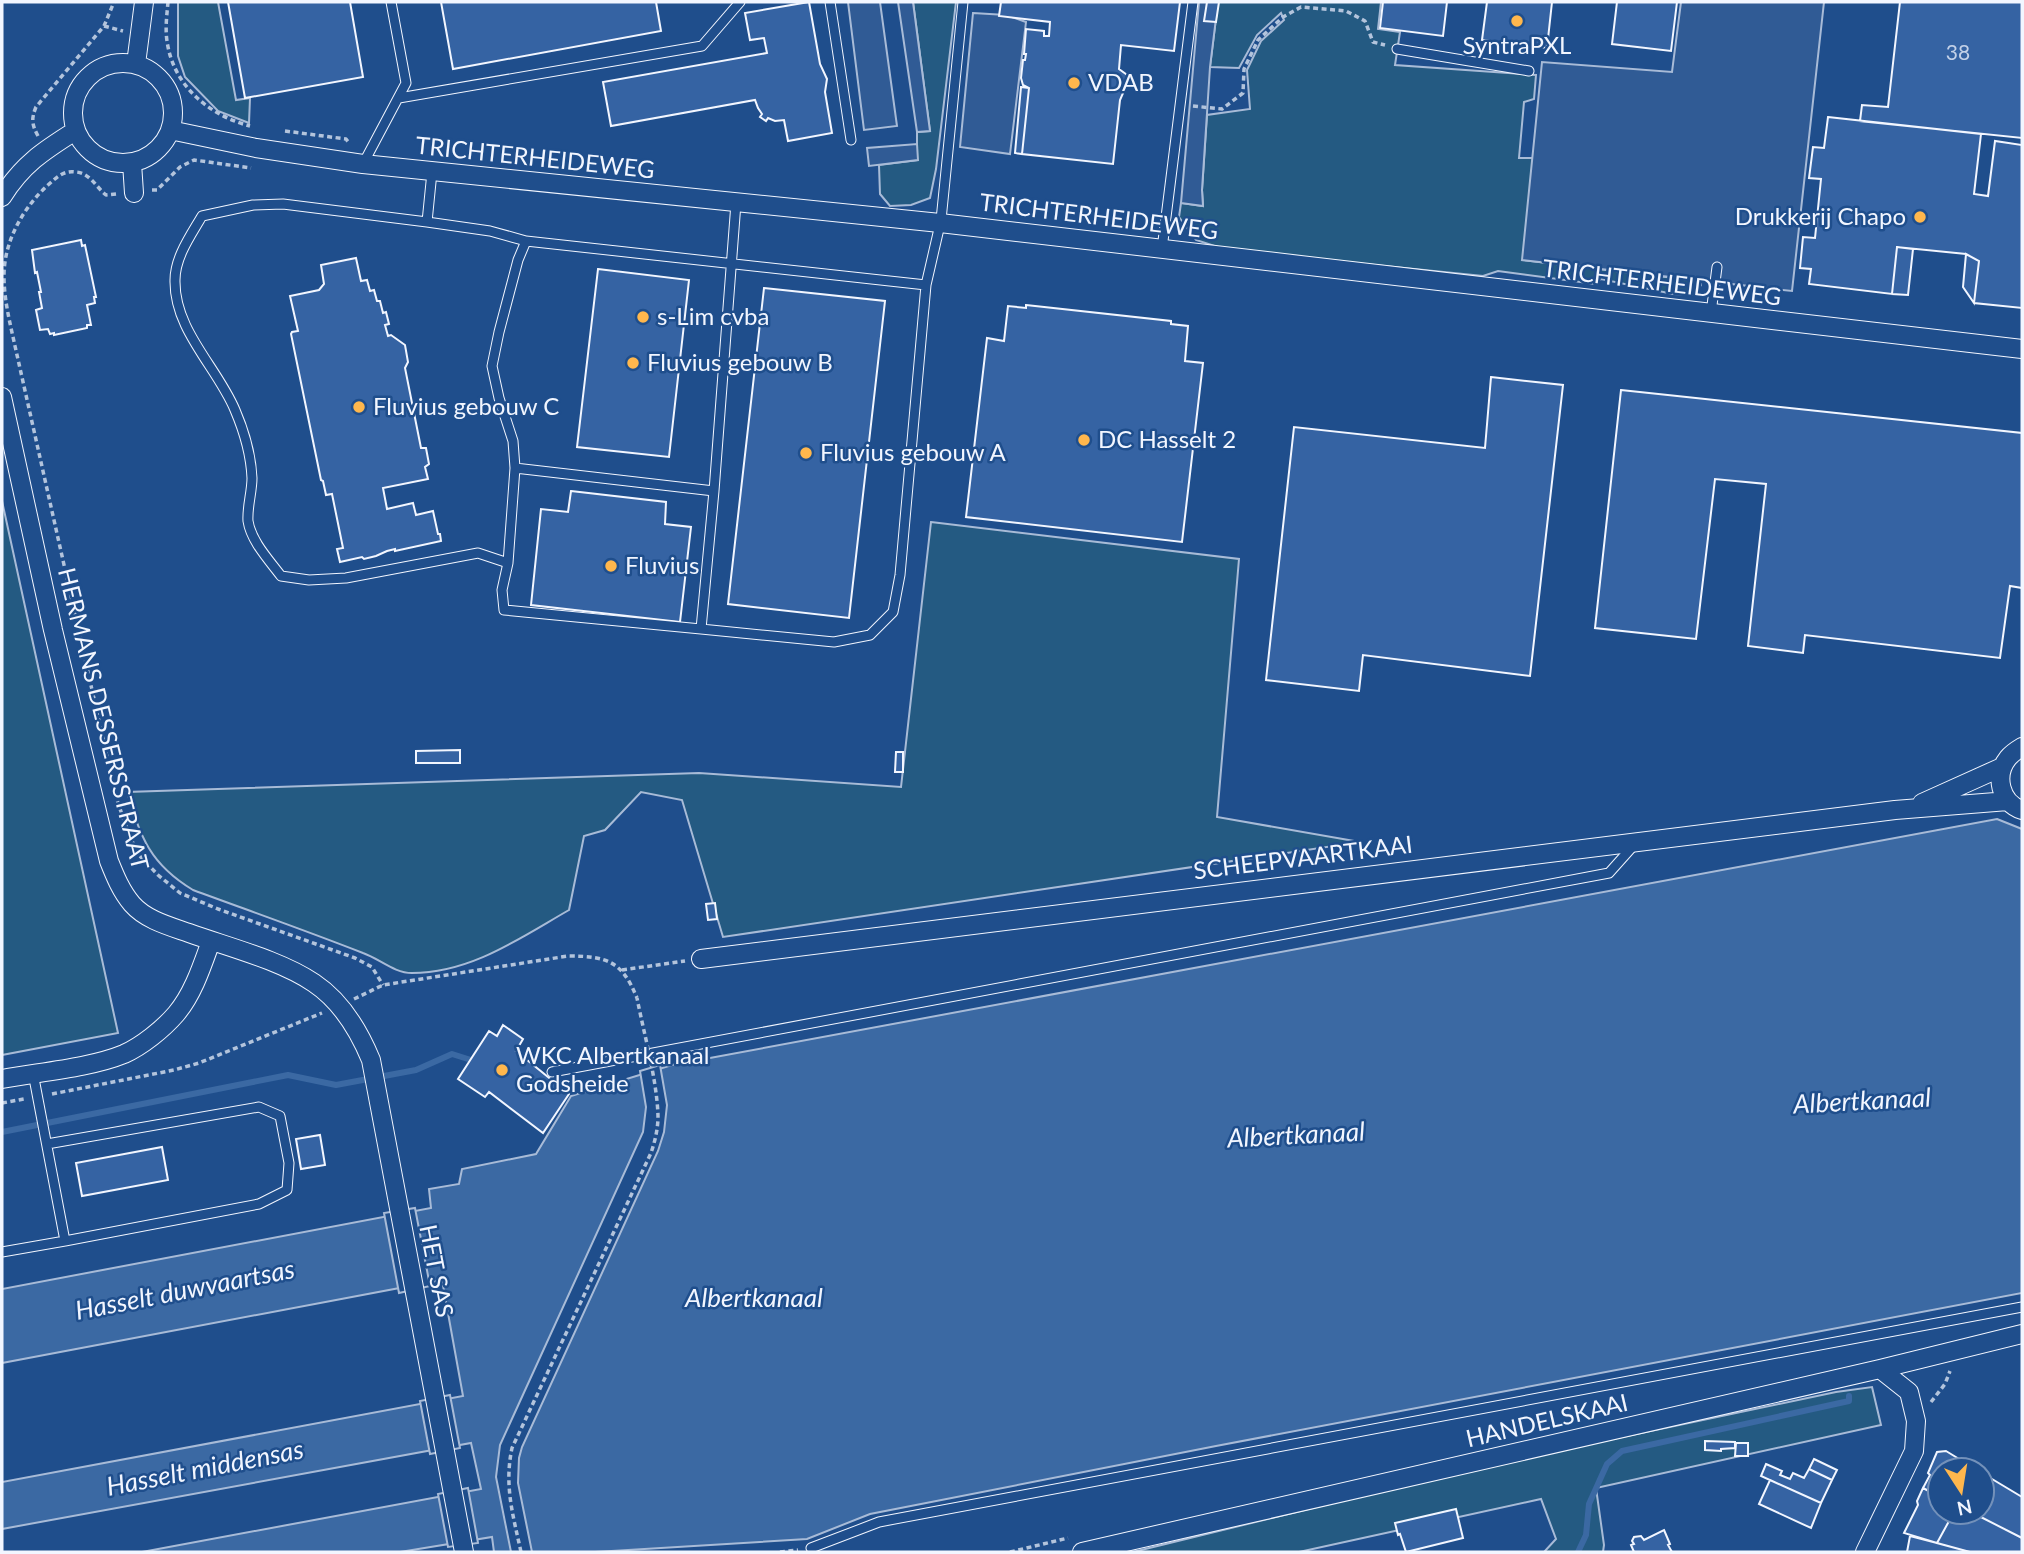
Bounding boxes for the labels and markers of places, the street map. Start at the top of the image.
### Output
marker: SyntraPXL [1509,13,1525,29]
place label: SyntraPXL [1463,30,1571,59]
place label: VDAB [1088,67,1154,96]
marker: VDAB [1066,75,1082,91]
place label: Drukkerij Chapo [1735,201,1906,230]
marker: Drukkerij Chapo [1912,209,1928,225]
place label: s-Lim cvba [657,301,770,330]
marker: s-Lim cvba [635,309,651,325]
place label: Fluvius gebouw B [647,347,833,376]
marker: Fluvius gebouw B [625,355,641,371]
place label: Fluvius gebouw C [373,391,559,420]
marker: Fluvius gebouw C [351,399,367,415]
place label: DC Hasselt 2 [1098,424,1236,453]
marker: DC Hasselt 2 [1076,432,1092,448]
place label: Fluvius gebouw A [820,437,1007,466]
marker: Fluvius gebouw A [798,445,814,461]
place label: Fluvius [625,550,699,579]
marker: Fluvius [603,558,619,574]
place label: WKC Albertkanaal Godsheide [516,1040,709,1097]
marker: WKC Albertkanaal Godsheide [494,1062,510,1078]

